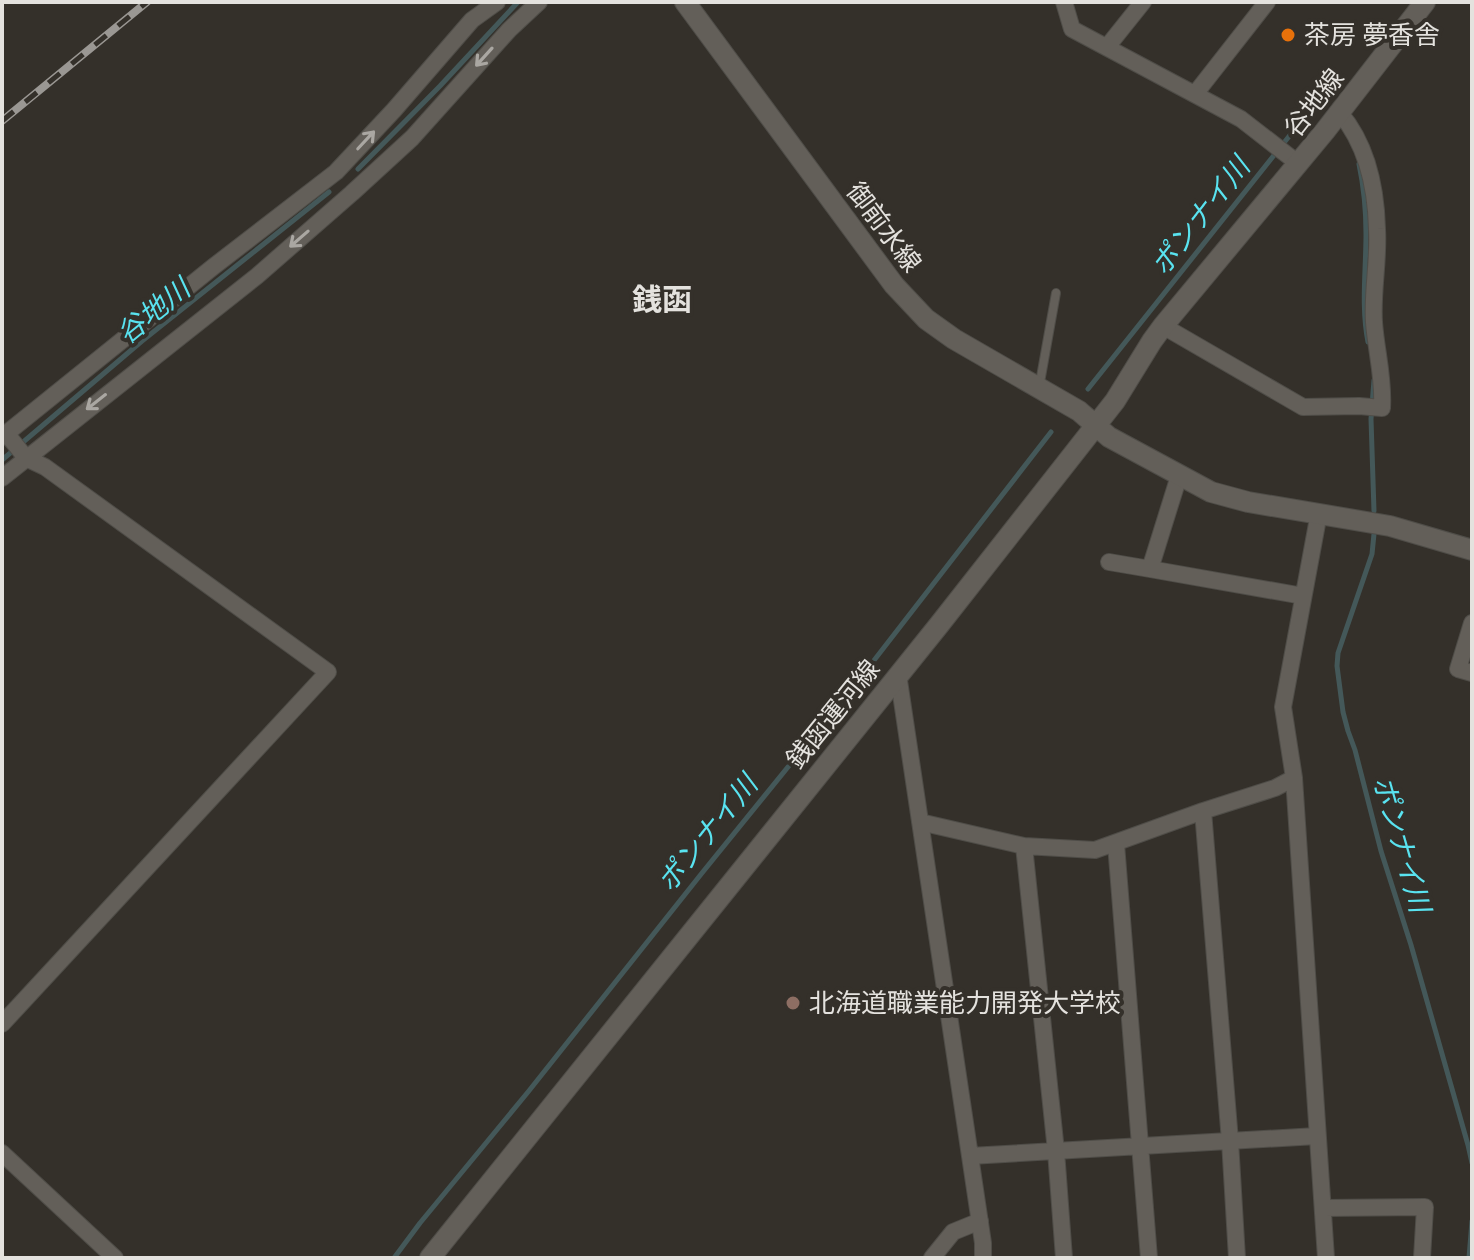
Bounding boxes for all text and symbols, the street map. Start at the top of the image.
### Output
place label: 茶房 夢香舎 [1304,20,1440,50]
marker: 茶房 夢香舎 [1279,26,1297,44]
one-way arrow [475,47,493,67]
street label: 谷地線 [1278,63,1350,143]
one-way arrow [356,131,375,150]
water label: ポンナイ川 [1144,149,1258,282]
street label: 御前水線 [841,176,927,278]
one-way arrow [289,230,309,248]
water label: 谷地川 [110,270,199,351]
district label: 銭函 [632,282,692,317]
one-way arrow [86,394,107,411]
street label: 銭函運河線 [780,654,886,774]
water label: ポンナイ川 [651,766,766,898]
water label: ポンナイ川 [1366,772,1437,919]
place label: 北海道職業能力開発大学校 [809,988,1121,1018]
marker: 北海道職業能力開発大学校 [784,994,802,1012]

